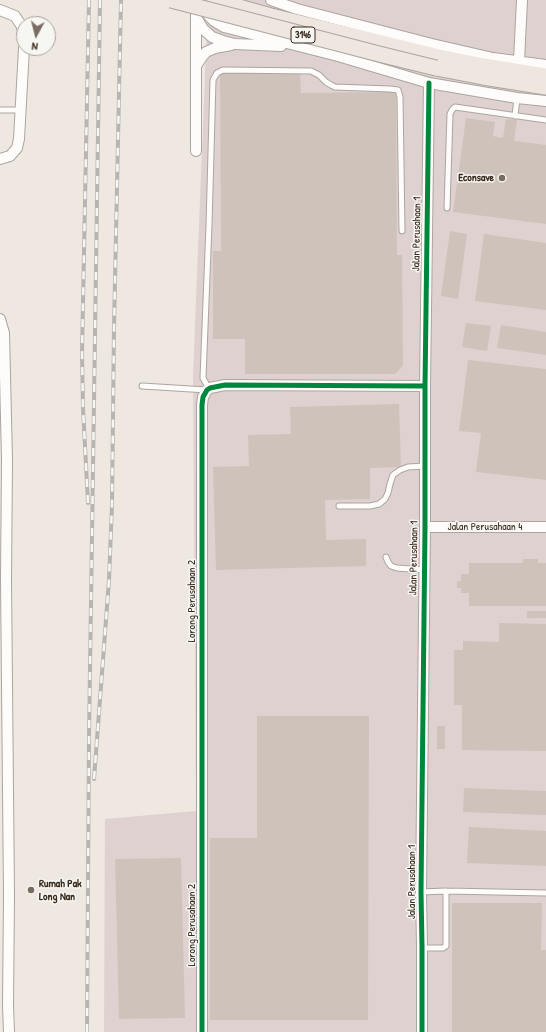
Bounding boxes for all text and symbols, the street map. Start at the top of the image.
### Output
north arrow [16,16,56,56]
road number: 3146 [291,27,315,43]
text: N [31,40,38,54]
place label: Econsave [458,171,494,185]
marker: Econsave [497,173,507,183]
street label: Jalan Perusahaan 1 [410,197,424,271]
street label: Jalan Perusahaan 4 [448,520,522,534]
street label: Jalan Perusahaan 1 [407,521,421,595]
street label: Lorong Perusahaan 2 [185,560,199,642]
street label: Jalan Perusahaan 1 [405,845,419,919]
place label: Rumah Pak Long Nan [39,877,82,903]
street label: Lorong Perusahaan 2 [185,884,199,966]
marker: Rumah Pak Long Nan [26,885,36,895]

